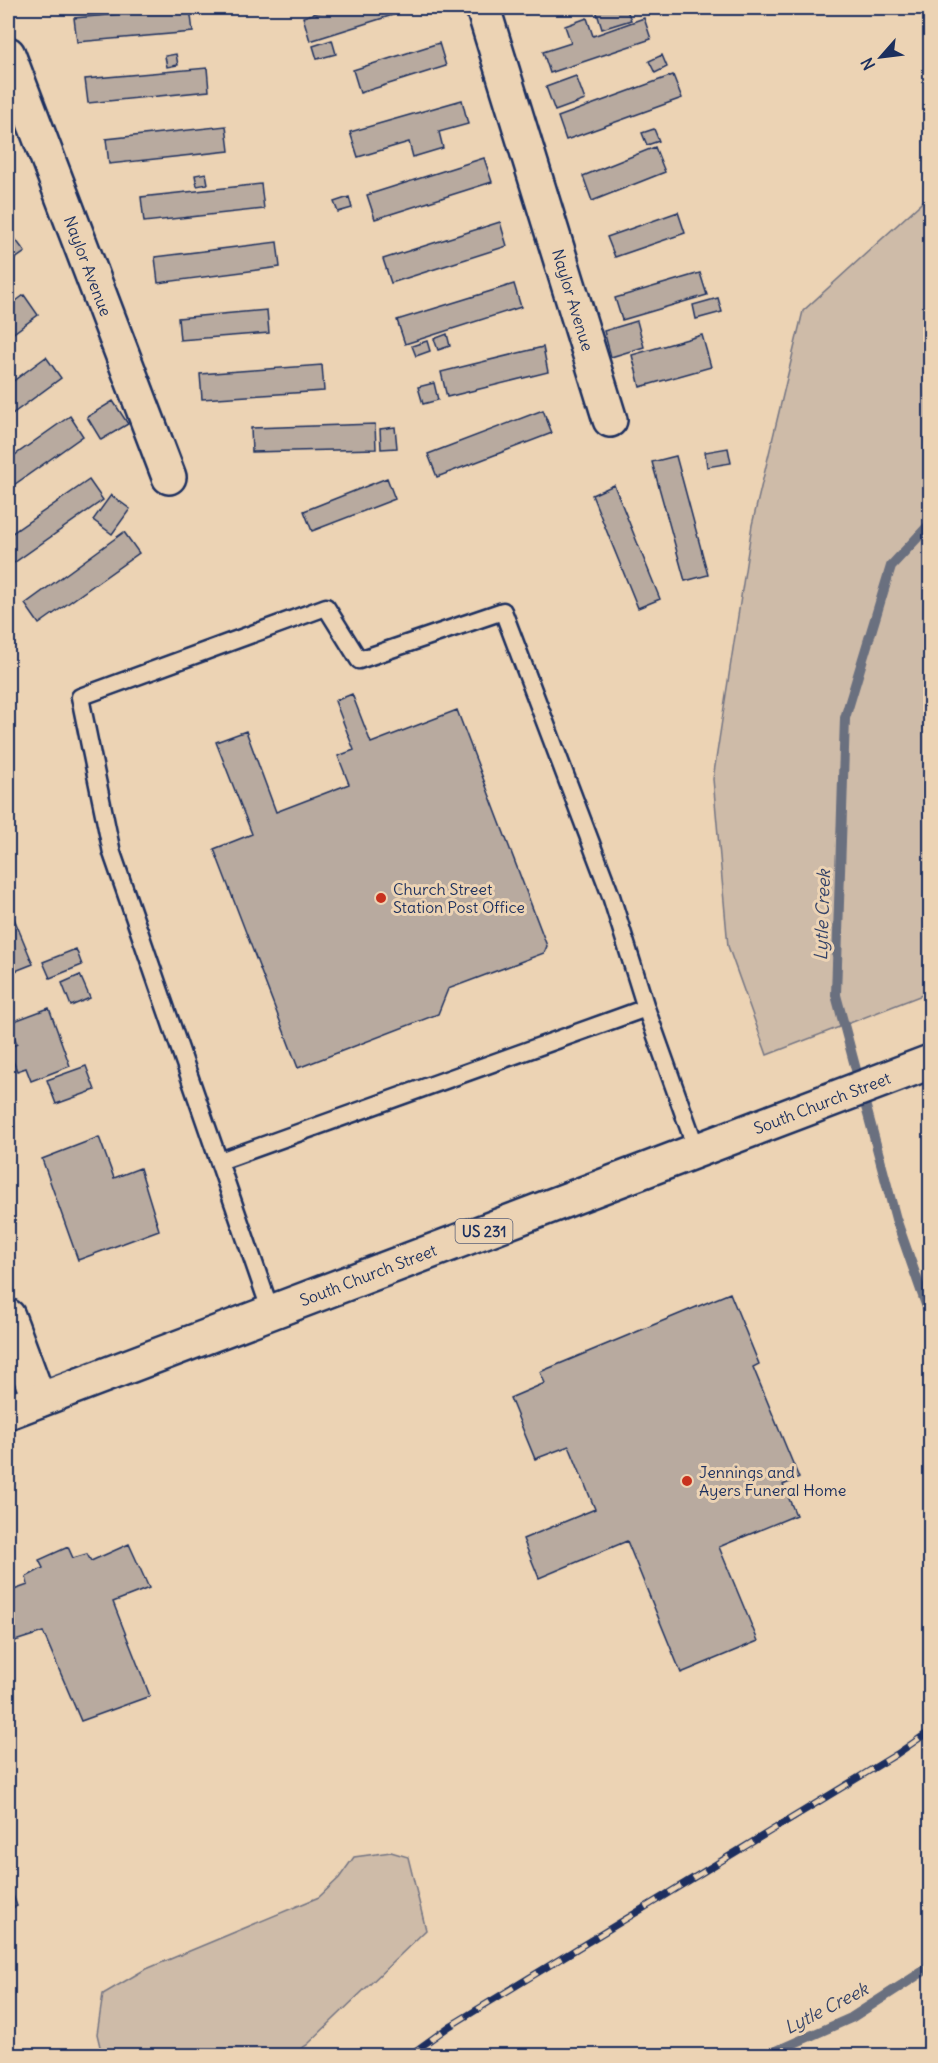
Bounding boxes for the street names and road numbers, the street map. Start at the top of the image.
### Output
street label: Naylor Avenue [60,213,116,319]
street label: Naylor Avenue [548,247,598,353]
street label: South Church Street [751,1067,894,1138]
road number: US 231 [456,1219,512,1243]
street label: South Church Street [297,1239,440,1310]

